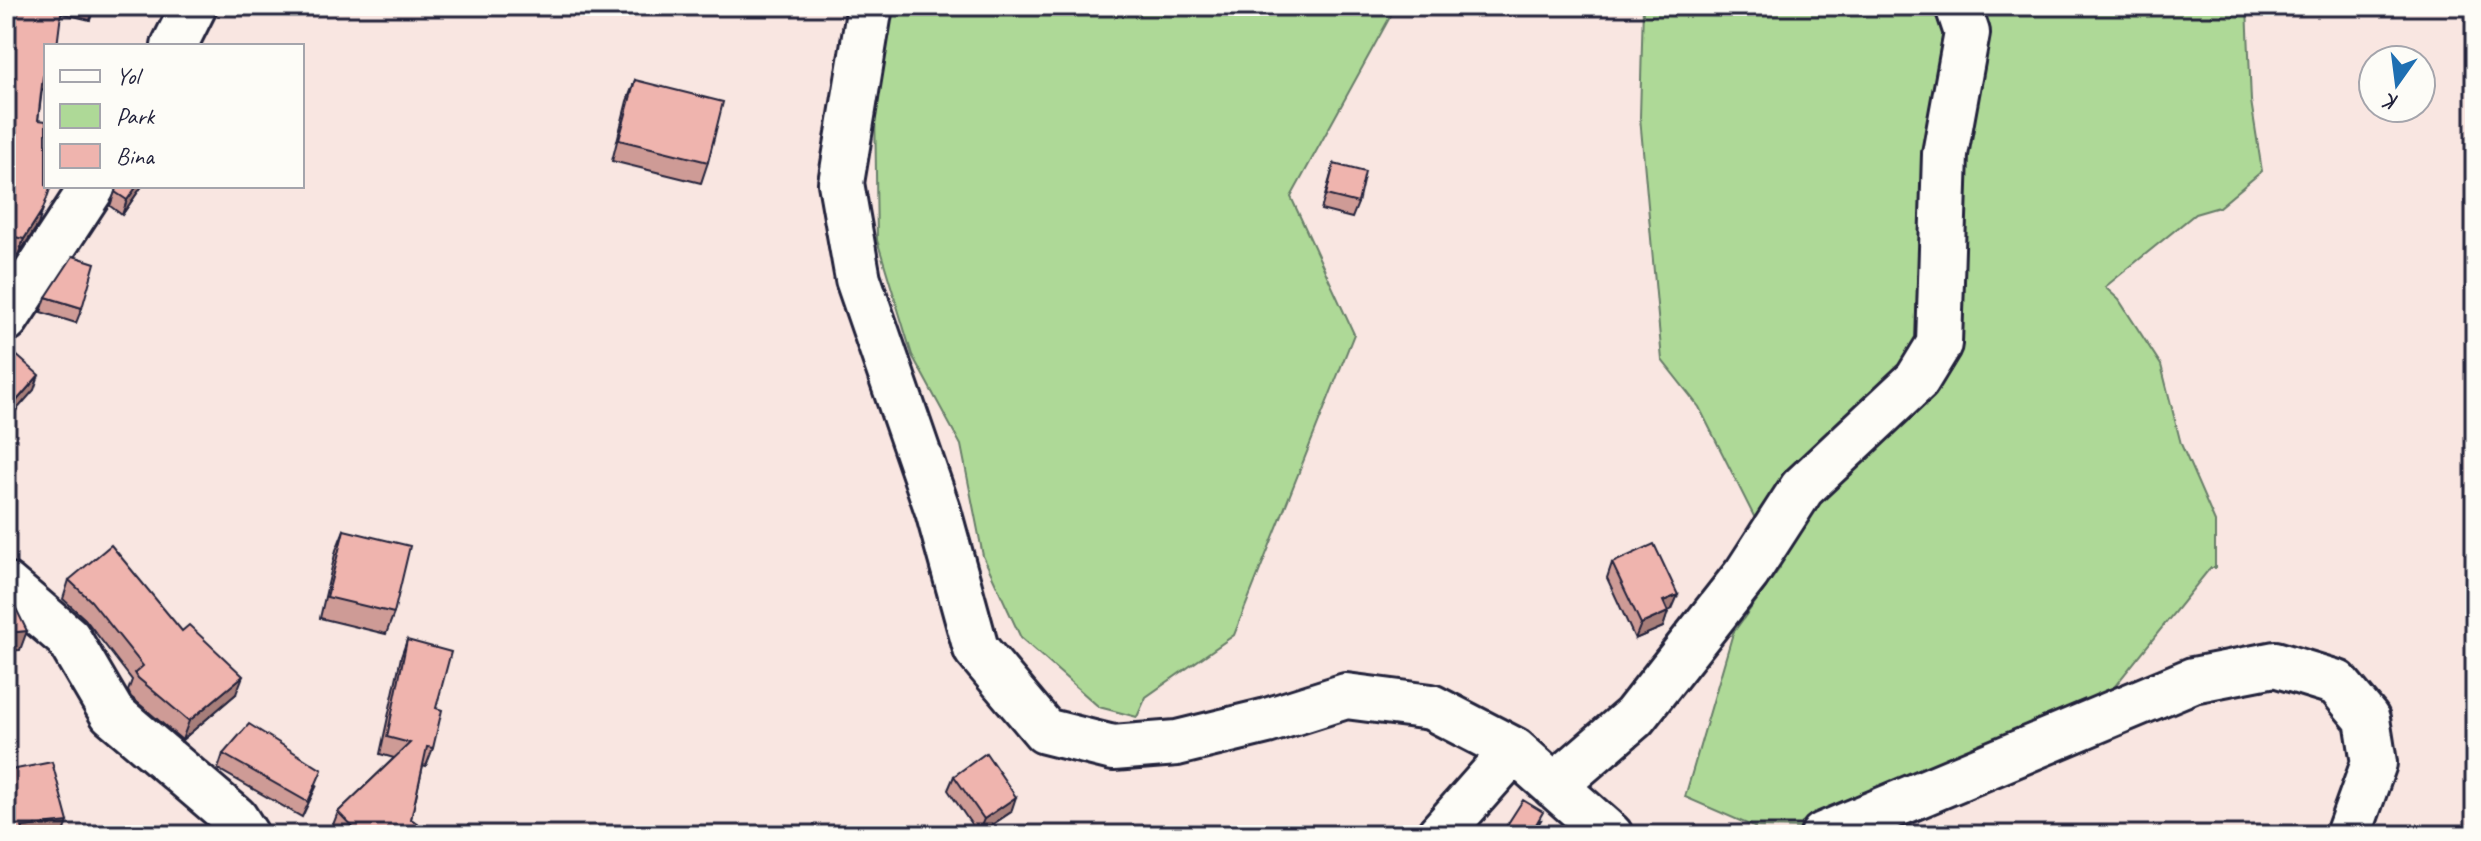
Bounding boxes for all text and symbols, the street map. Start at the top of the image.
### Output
legend [44,44,304,188]
north arrow [2357,44,2437,124]
text: Yol [116,61,143,91]
text: K [2379,86,2401,117]
text: Park [116,101,156,131]
text: Bina [116,141,155,171]

